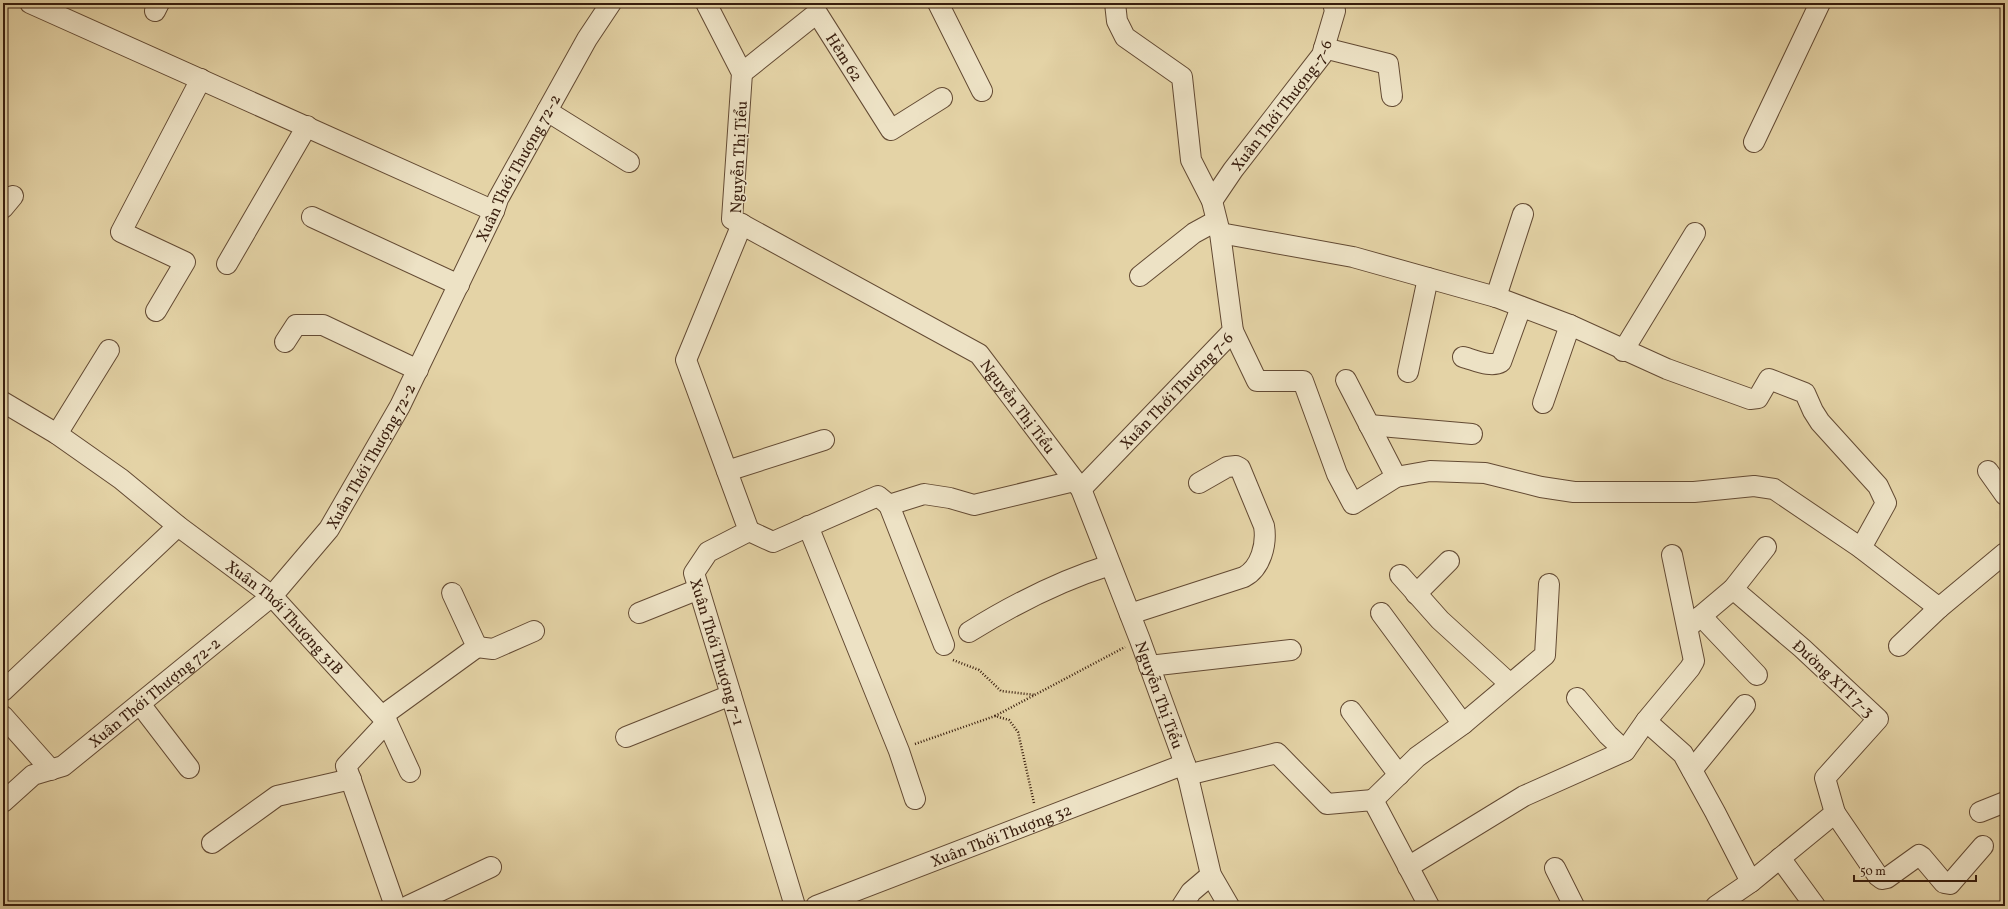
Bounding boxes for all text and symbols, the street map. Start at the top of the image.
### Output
street label: Hẻm 62 [819,29,867,87]
street label: Xuân Thới Thượng-7-6 [1227,38,1339,176]
street label: Xuân Thới Thượng 72-2 [472,91,567,246]
street label: Nguyễn Thị Tiểu [726,100,754,214]
street label: Xuân Thới Thượng 7-6 [1116,328,1239,455]
street label: Nguyễn Thị Tiểu [974,356,1060,459]
street label: Xuân Thới Thượng 72-2 [322,381,422,534]
street label: Xuân Thới Thượng 31B [220,556,348,680]
street label: Xuân Thới Thượng 7-1 [683,576,749,729]
street label: Xuân Thới Thượng 72-2 [85,633,226,754]
street label: Đường XTT 7-3 [1787,636,1878,723]
street label: Nguyễn Thị Tiểu [1128,638,1188,752]
street label: Xuân Thới Thượng 32 [928,800,1075,874]
scale bar [1854,857,1976,883]
text: 50 m [1860,864,1886,880]

